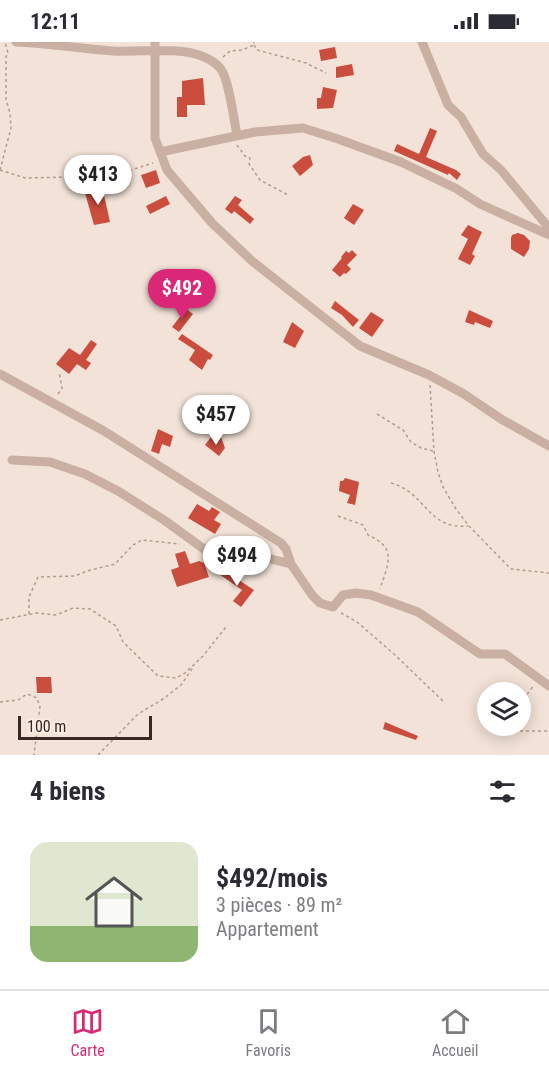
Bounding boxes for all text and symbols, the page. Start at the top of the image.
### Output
text: 12:11 [30,9,81,34]
pin: $413 [62,155,134,206]
text: $413 [78,162,118,186]
pin: $492 [146,269,218,320]
text: $492 [162,276,202,300]
pin: $457 [180,395,252,446]
text: $457 [196,402,236,426]
pin: $494 [201,536,273,587]
text: $494 [217,543,257,567]
map controls [477,682,531,736]
button: layers [477,682,531,736]
scale bar [18,713,152,740]
text: 100 m [27,717,66,736]
icon: filters [486,775,519,808]
text: 4 biens [30,776,106,806]
text: $492/mois [216,863,328,893]
icon: home [78,866,150,938]
text: 3 pièces · 89 m² [216,893,342,917]
text: Appartement [216,917,319,941]
tab: Carte [70,1005,105,1060]
tab: Favoris [246,1005,291,1060]
tab: Accueil [432,1005,479,1060]

